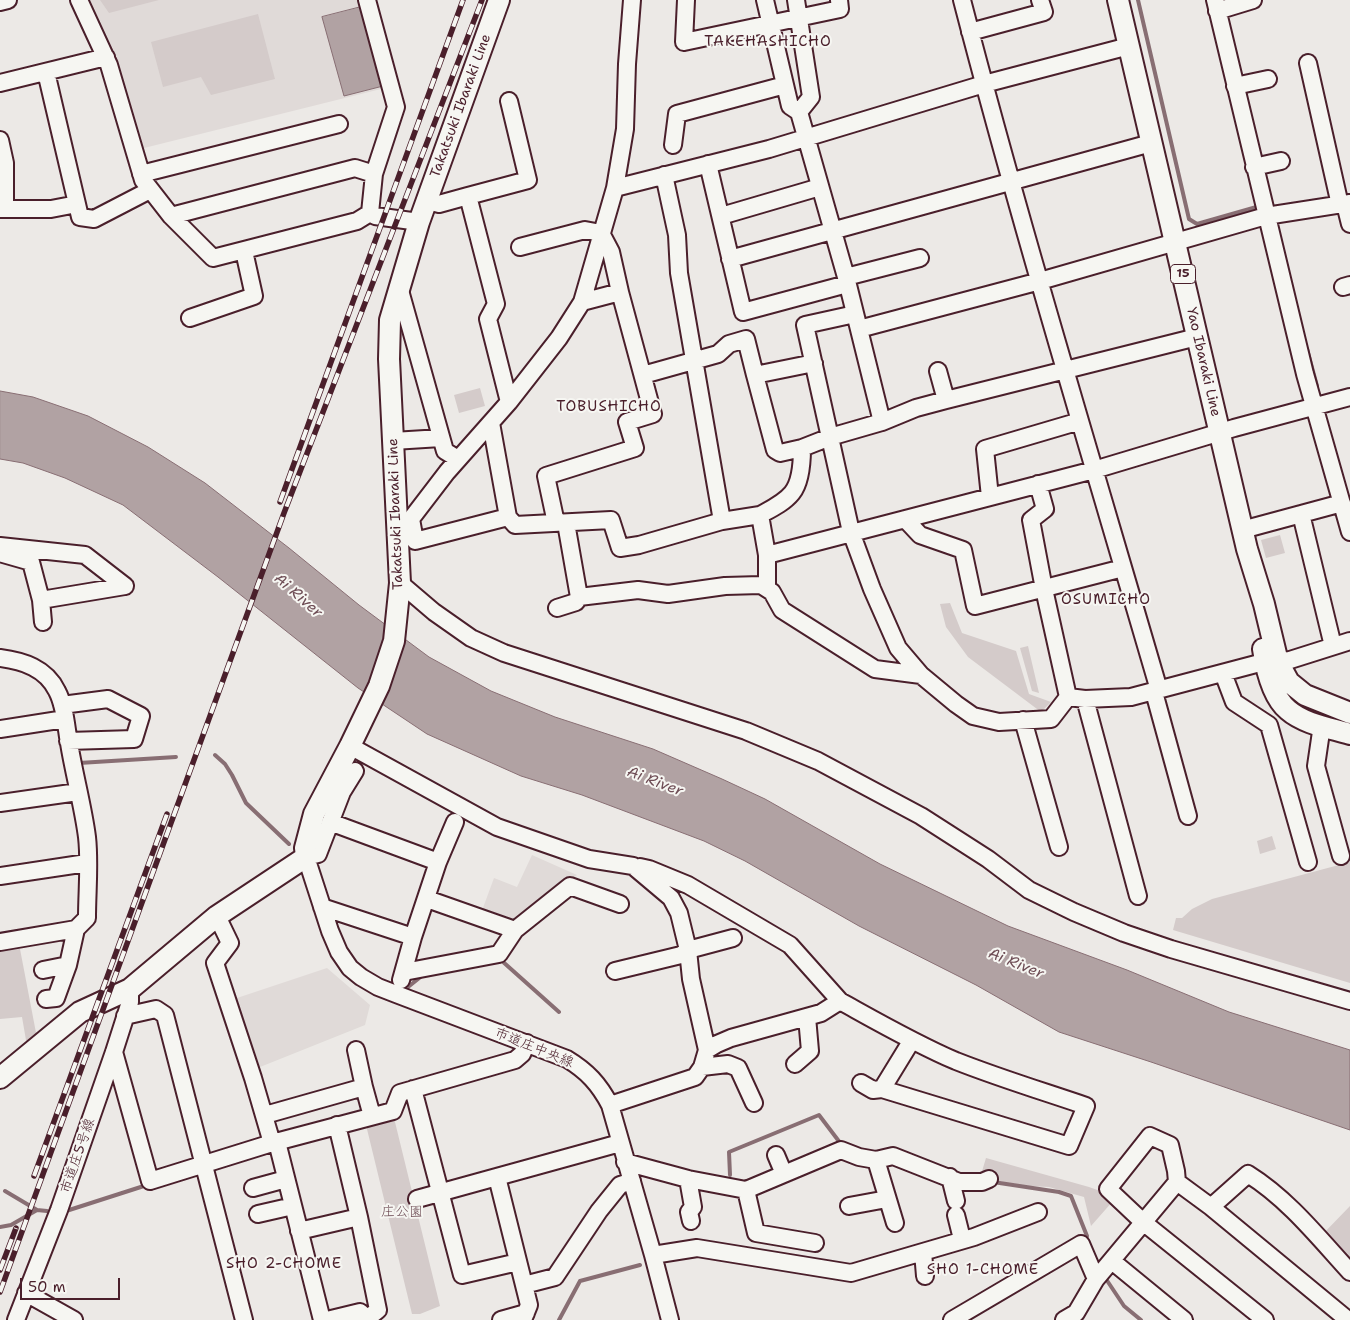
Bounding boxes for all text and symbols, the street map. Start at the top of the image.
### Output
street label: Takatsuki Ibaraki Line [427,32,495,180]
district label: TAKEHASHICHO [703,33,833,51]
road number: 15 [1170,264,1196,284]
street label: Yao Ibaraki Line [1182,306,1224,418]
district label: TOBUSHICHO [555,398,663,416]
street label: Takatsuki Ibaraki Line [385,438,407,590]
water label: Ai River [270,570,326,622]
district label: OSUMICHO [1060,591,1152,609]
water label: Ai River [625,763,685,801]
water label: Ai River [986,945,1046,983]
street label: 市道庄中央線 [492,1024,576,1072]
street label: 市道庄5号線 [57,1116,99,1196]
park label: 庄公園 [381,1204,423,1220]
district label: SHO 2-CHOME [225,1255,343,1273]
district label: SHO 1-CHOME [925,1261,1041,1279]
scale bar [22,1268,122,1300]
text: 50 m [28,1277,66,1297]

